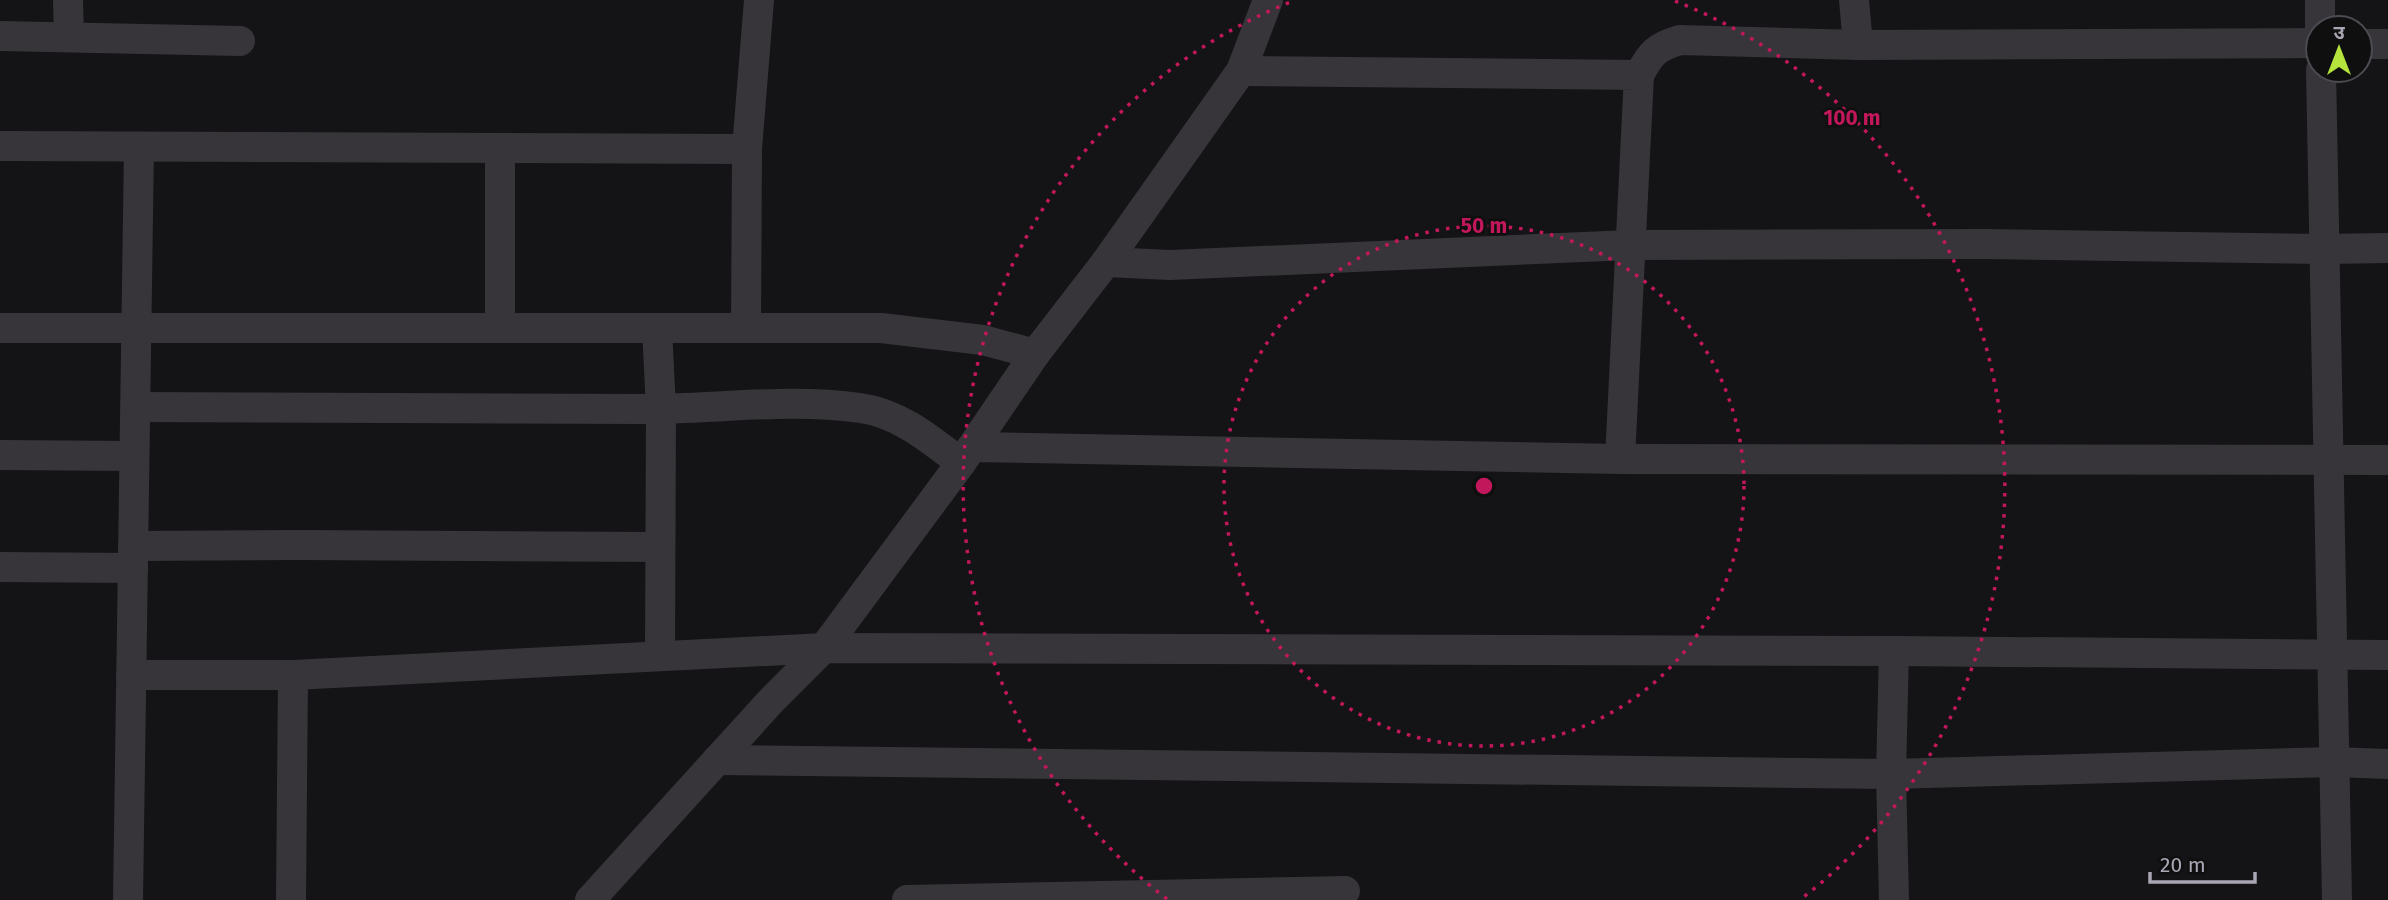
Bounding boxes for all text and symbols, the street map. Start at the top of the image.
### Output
north arrow [2304,14,2374,84]
text: उ [2333,21,2345,44]
text: 100 m [1823,105,1881,131]
text: 50 m [1461,213,1507,239]
centre of rings [1472,474,1496,498]
scale bar [2150,841,2255,885]
text: 20 m [2160,852,2206,878]

